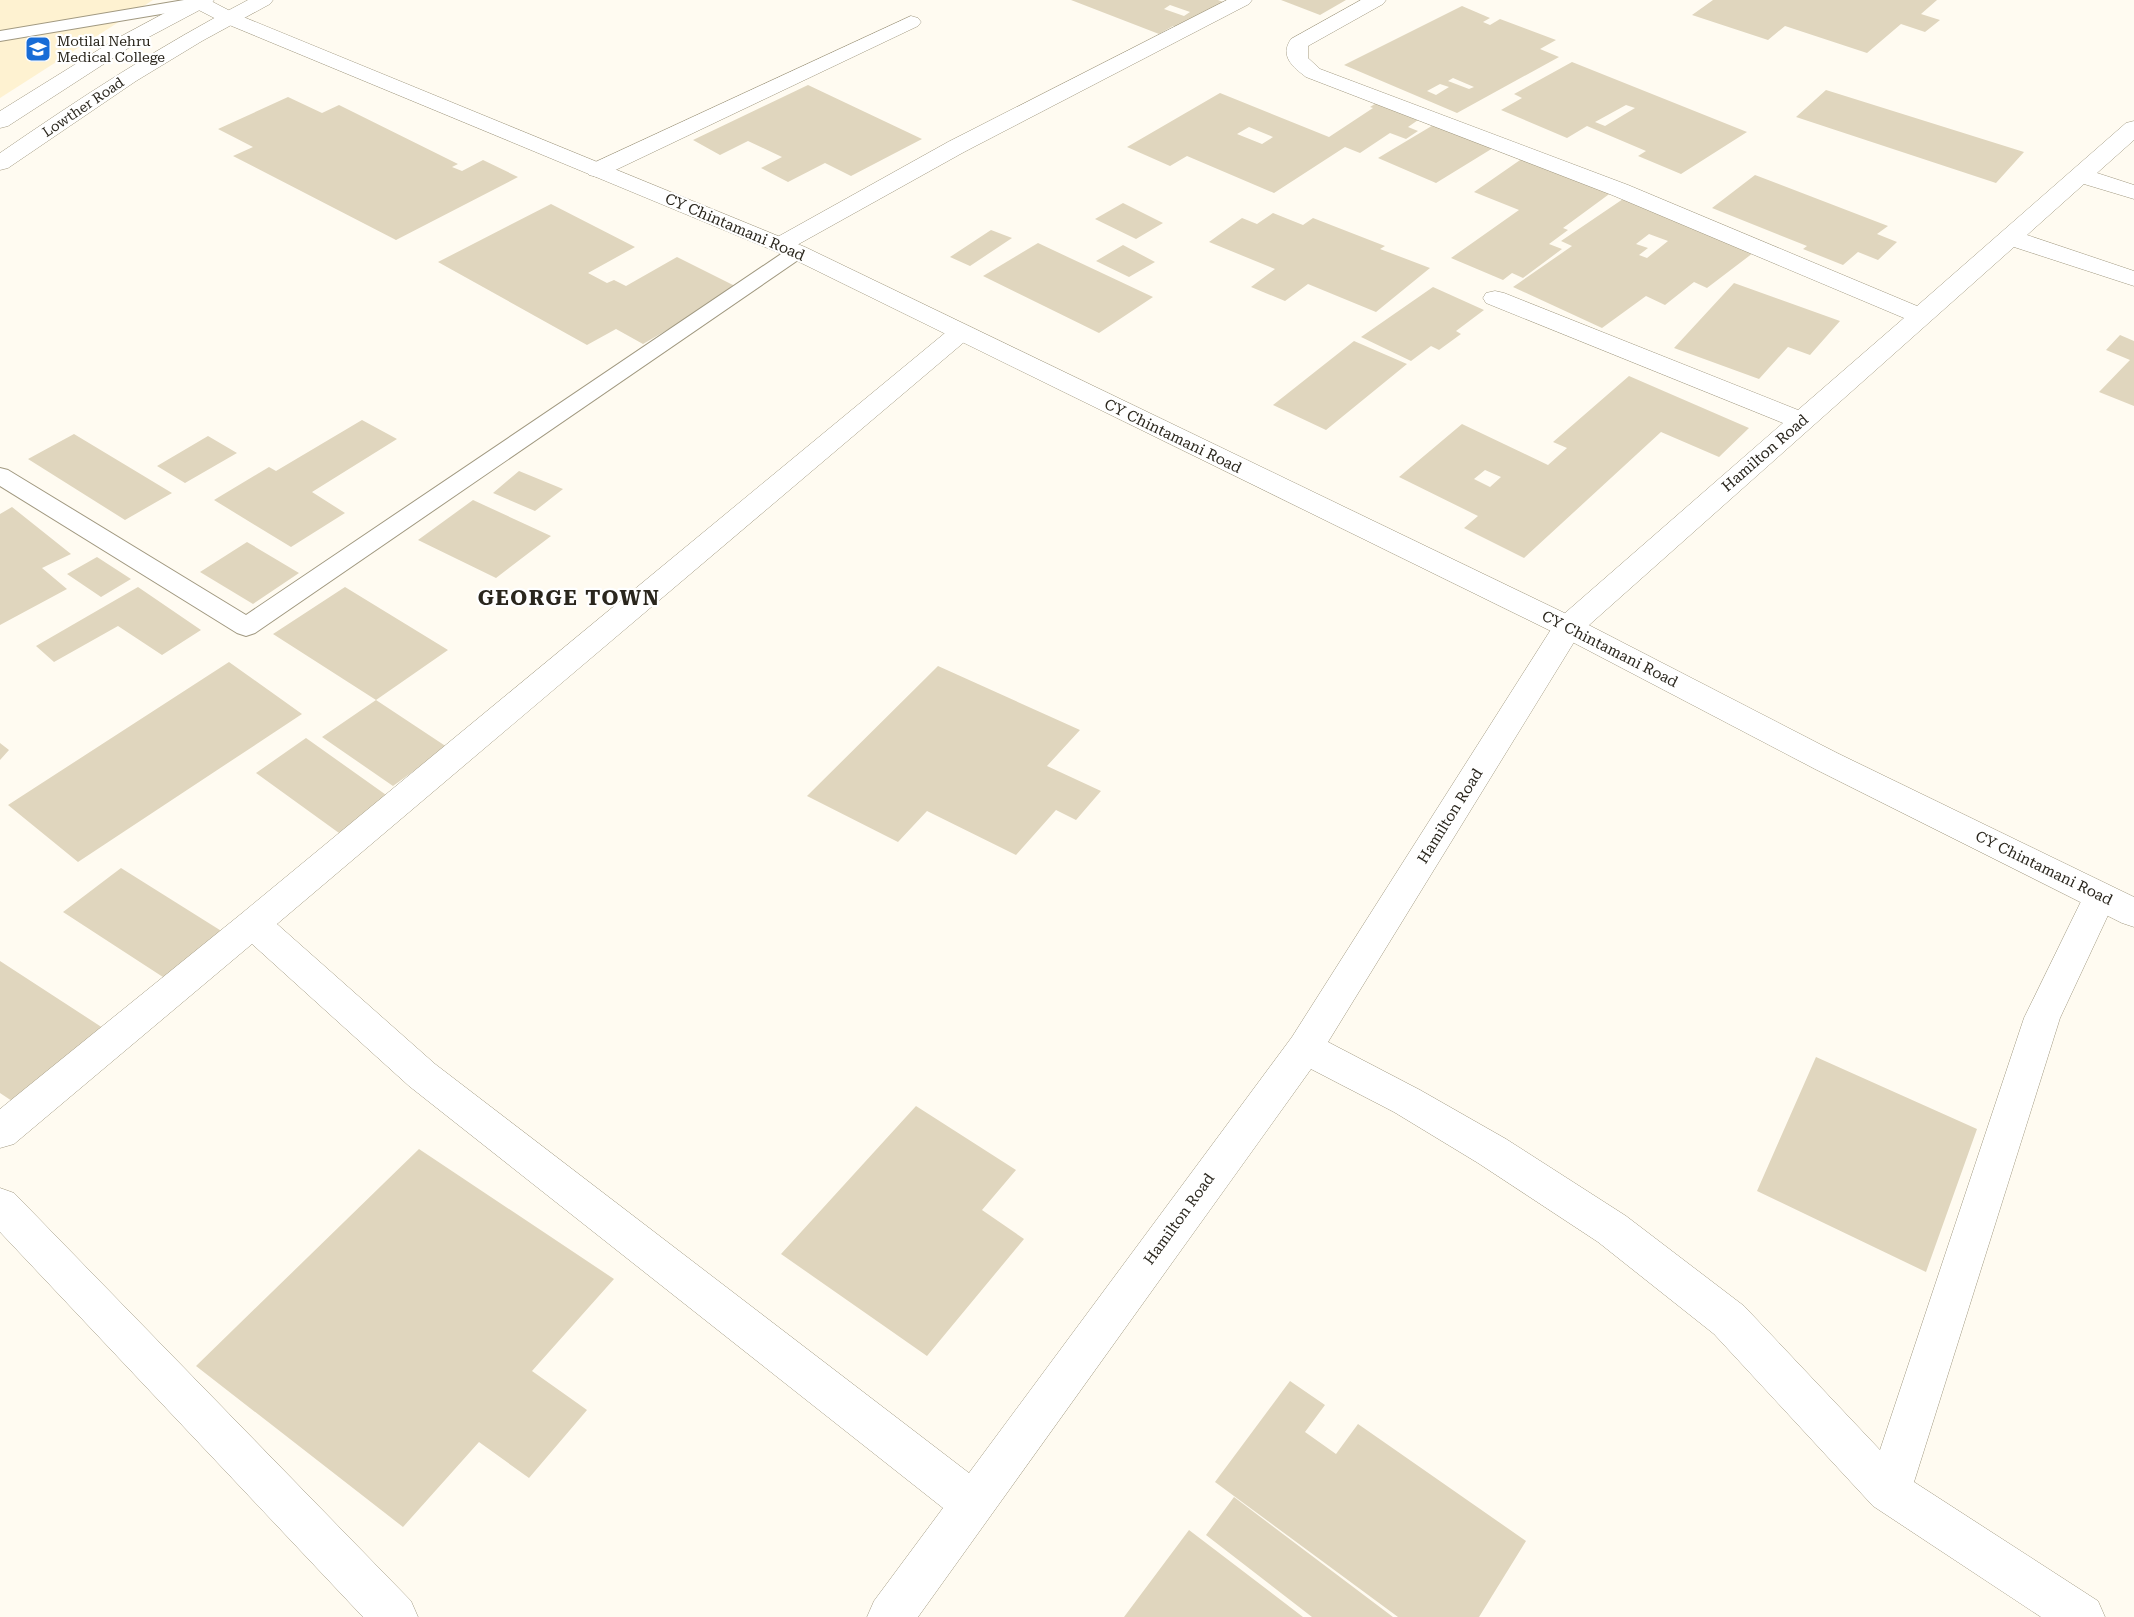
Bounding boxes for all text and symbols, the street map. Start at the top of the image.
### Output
place label: Motilal Nehru Medical College [57,33,165,65]
school or university icon: Motilal Nehru Medical College [23,34,53,64]
street label: Lowther Road [39,74,127,140]
street label: CY Chintamani Road [662,189,808,265]
street label: CY Chintamani Road [1102,395,1245,477]
street label: Hamilton Road [1718,410,1812,495]
district label: GEORGE TOWN [478,586,660,610]
street label: CY Chintamani Road [1539,607,1681,691]
street label: Hamilton Road [1414,765,1487,867]
street label: CY Chintamani Road [1973,827,2116,909]
street label: Hamilton Road [1140,1169,1218,1268]

